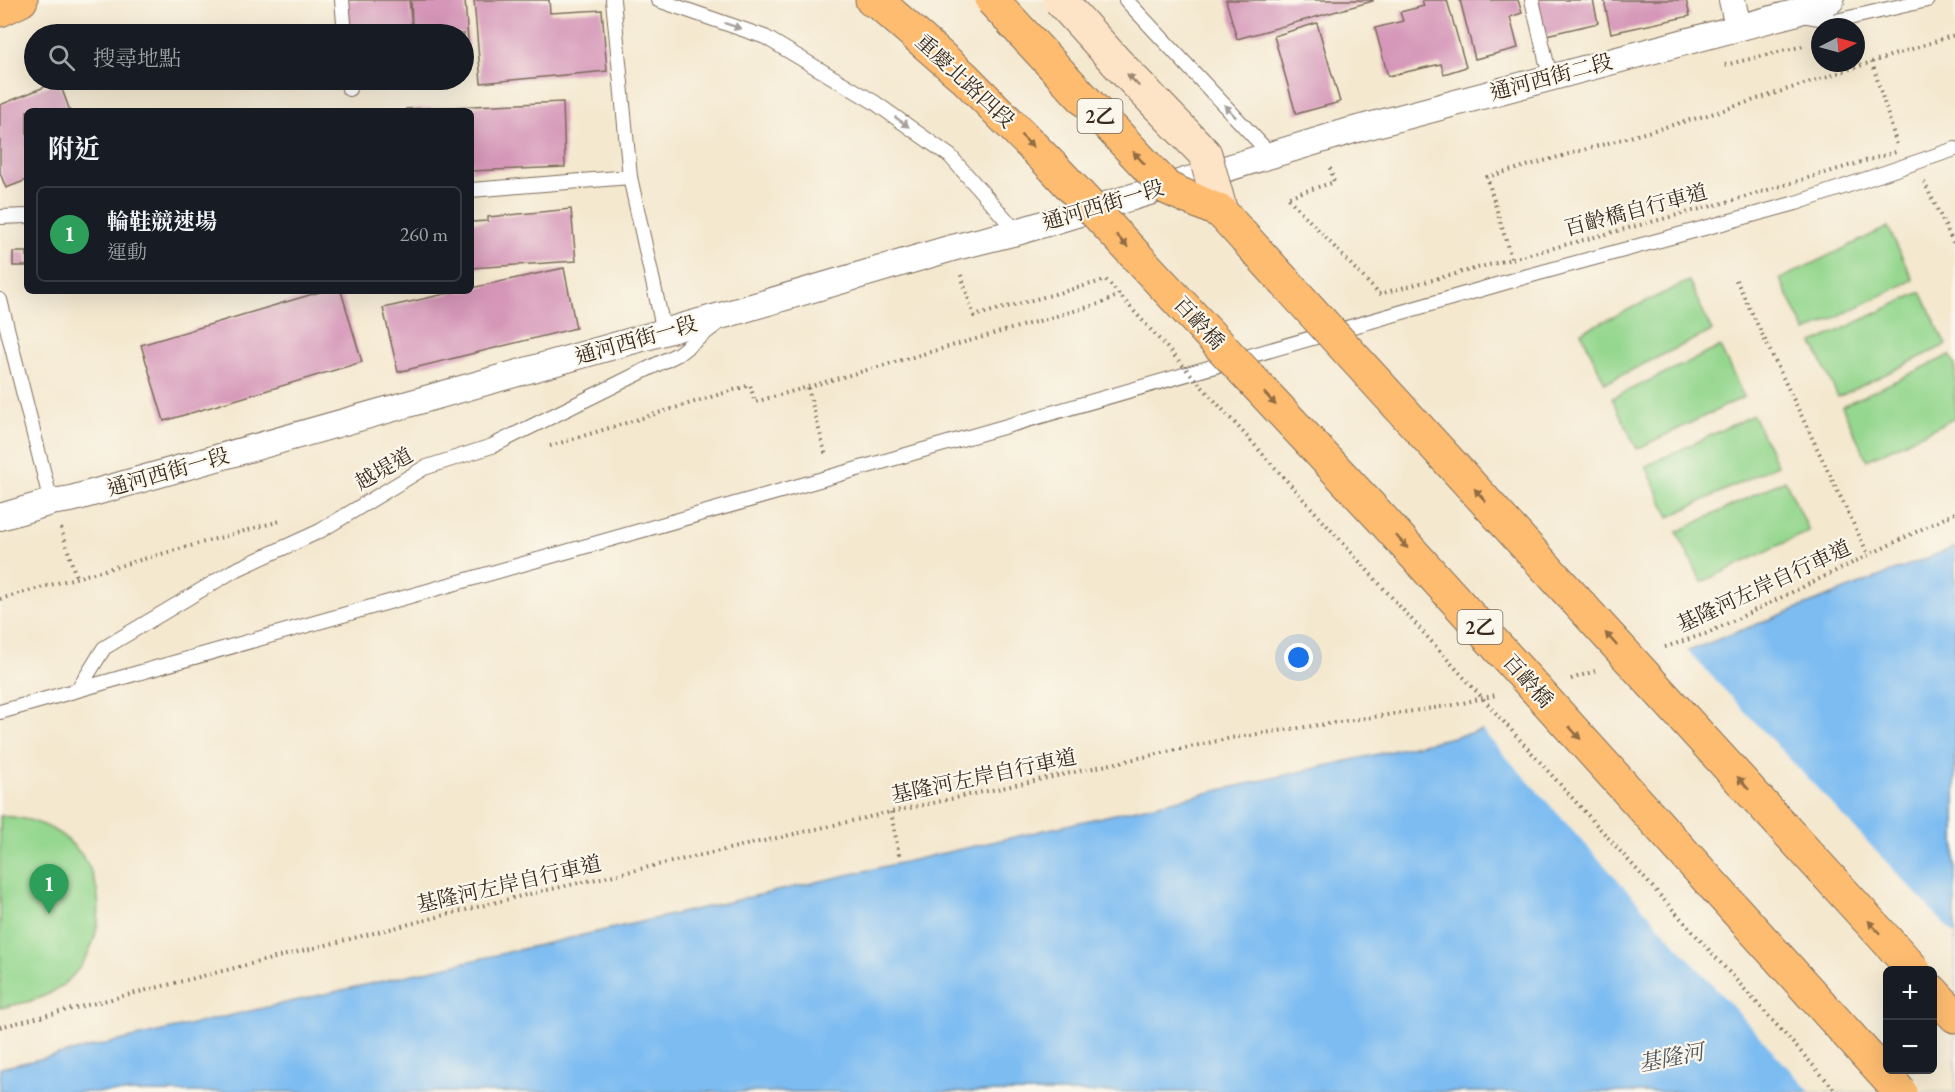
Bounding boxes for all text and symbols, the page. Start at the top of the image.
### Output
north arrow [1811,18,1865,72]
one-way arrow [724,22,742,32]
search box [24,24,474,90]
street label: 重慶北路四段 [910,28,1021,133]
icon: search [45,41,78,74]
text: 搜尋地點 [93,44,181,73]
street label: 通河西街二段 [1487,47,1615,106]
one-way arrow [1127,73,1141,87]
road number: 2乙 [1078,99,1122,133]
one-way arrow [1223,104,1237,119]
one-way arrow [894,116,910,128]
text: 附近 [48,132,100,166]
one-way arrow [1020,133,1034,148]
one-way arrow [1133,151,1146,166]
street label: 通河西街一段 [1039,173,1167,236]
street label: 百齡橋自行車道 [1561,177,1710,242]
text: 輪鞋競速場 [107,207,217,236]
text: 1 [64,221,75,247]
text: 260 m [400,221,448,247]
one-way arrow [1115,234,1129,249]
text: 運動 [107,239,147,265]
street label: 百齡橋 [1168,290,1231,355]
street label: 通河西街一段 [572,309,700,370]
one-way arrow [1262,392,1276,406]
street label: 通河西街一段 [104,441,232,502]
street label: 越堤道 [350,441,418,496]
one-way arrow [1473,488,1487,503]
street label: 基隆河左岸自行車道 [1672,533,1855,638]
one-way arrow [1395,534,1408,549]
road number: 2乙 [1458,610,1502,644]
one-way arrow [1604,632,1618,647]
your location [1284,643,1313,672]
street label: 百齡橋 [1497,648,1559,713]
one-way arrow [1568,726,1582,740]
street label: 基隆河左岸自行車道 [889,743,1079,808]
one-way arrow [1736,776,1750,791]
street label: 基隆河左岸自行車道 [414,849,604,918]
pin: 1 [29,864,68,914]
one-way arrow [1867,920,1881,935]
map controls [1883,966,1937,1074]
button: + [1883,966,1937,1020]
button: − [1883,1020,1937,1074]
water label: 基隆河 [1636,1036,1710,1078]

